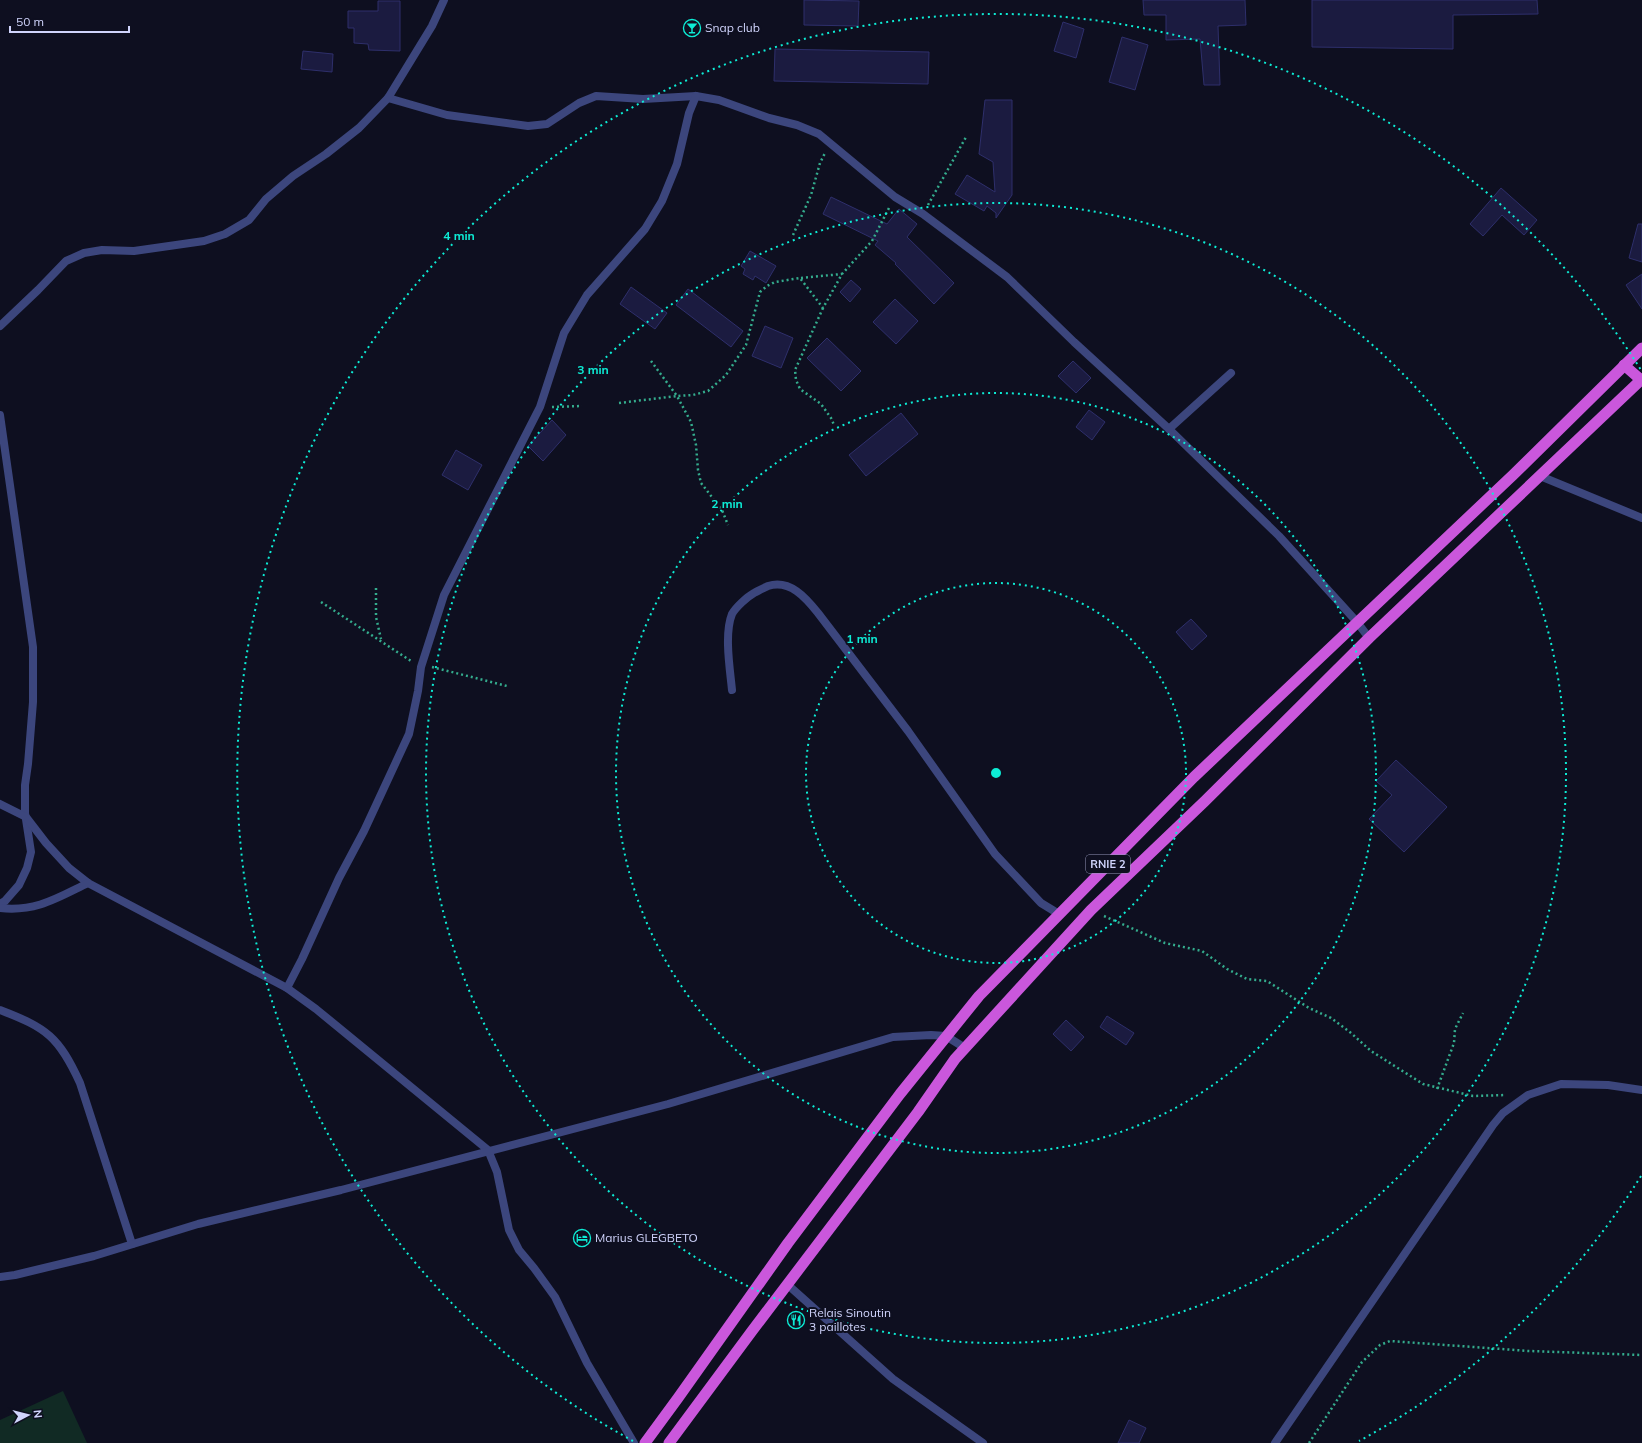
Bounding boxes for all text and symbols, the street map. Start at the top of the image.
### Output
scale bar [10,8,129,34]
text: 50 m [16,14,44,29]
bar icon: Snap club [682,18,702,38]
place label: Snap club [705,20,760,35]
text: 4 min [443,228,475,243]
text: 3 min [577,362,609,377]
text: 2 min [711,496,743,511]
text: 1 min [846,631,878,646]
centre of rings [989,766,1003,780]
road number: RNIE 2 [1086,855,1130,873]
hotel icon: Marius GLEGBETO [572,1228,592,1248]
place label: Marius GLEGBETO [595,1230,698,1245]
place label: Relais Sinoutin 3 paillotes [809,1305,891,1334]
restaurant icon: Relais Sinoutin 3 paillotes [786,1310,806,1330]
north arrow [8,1395,48,1435]
text: N [30,1409,45,1419]

